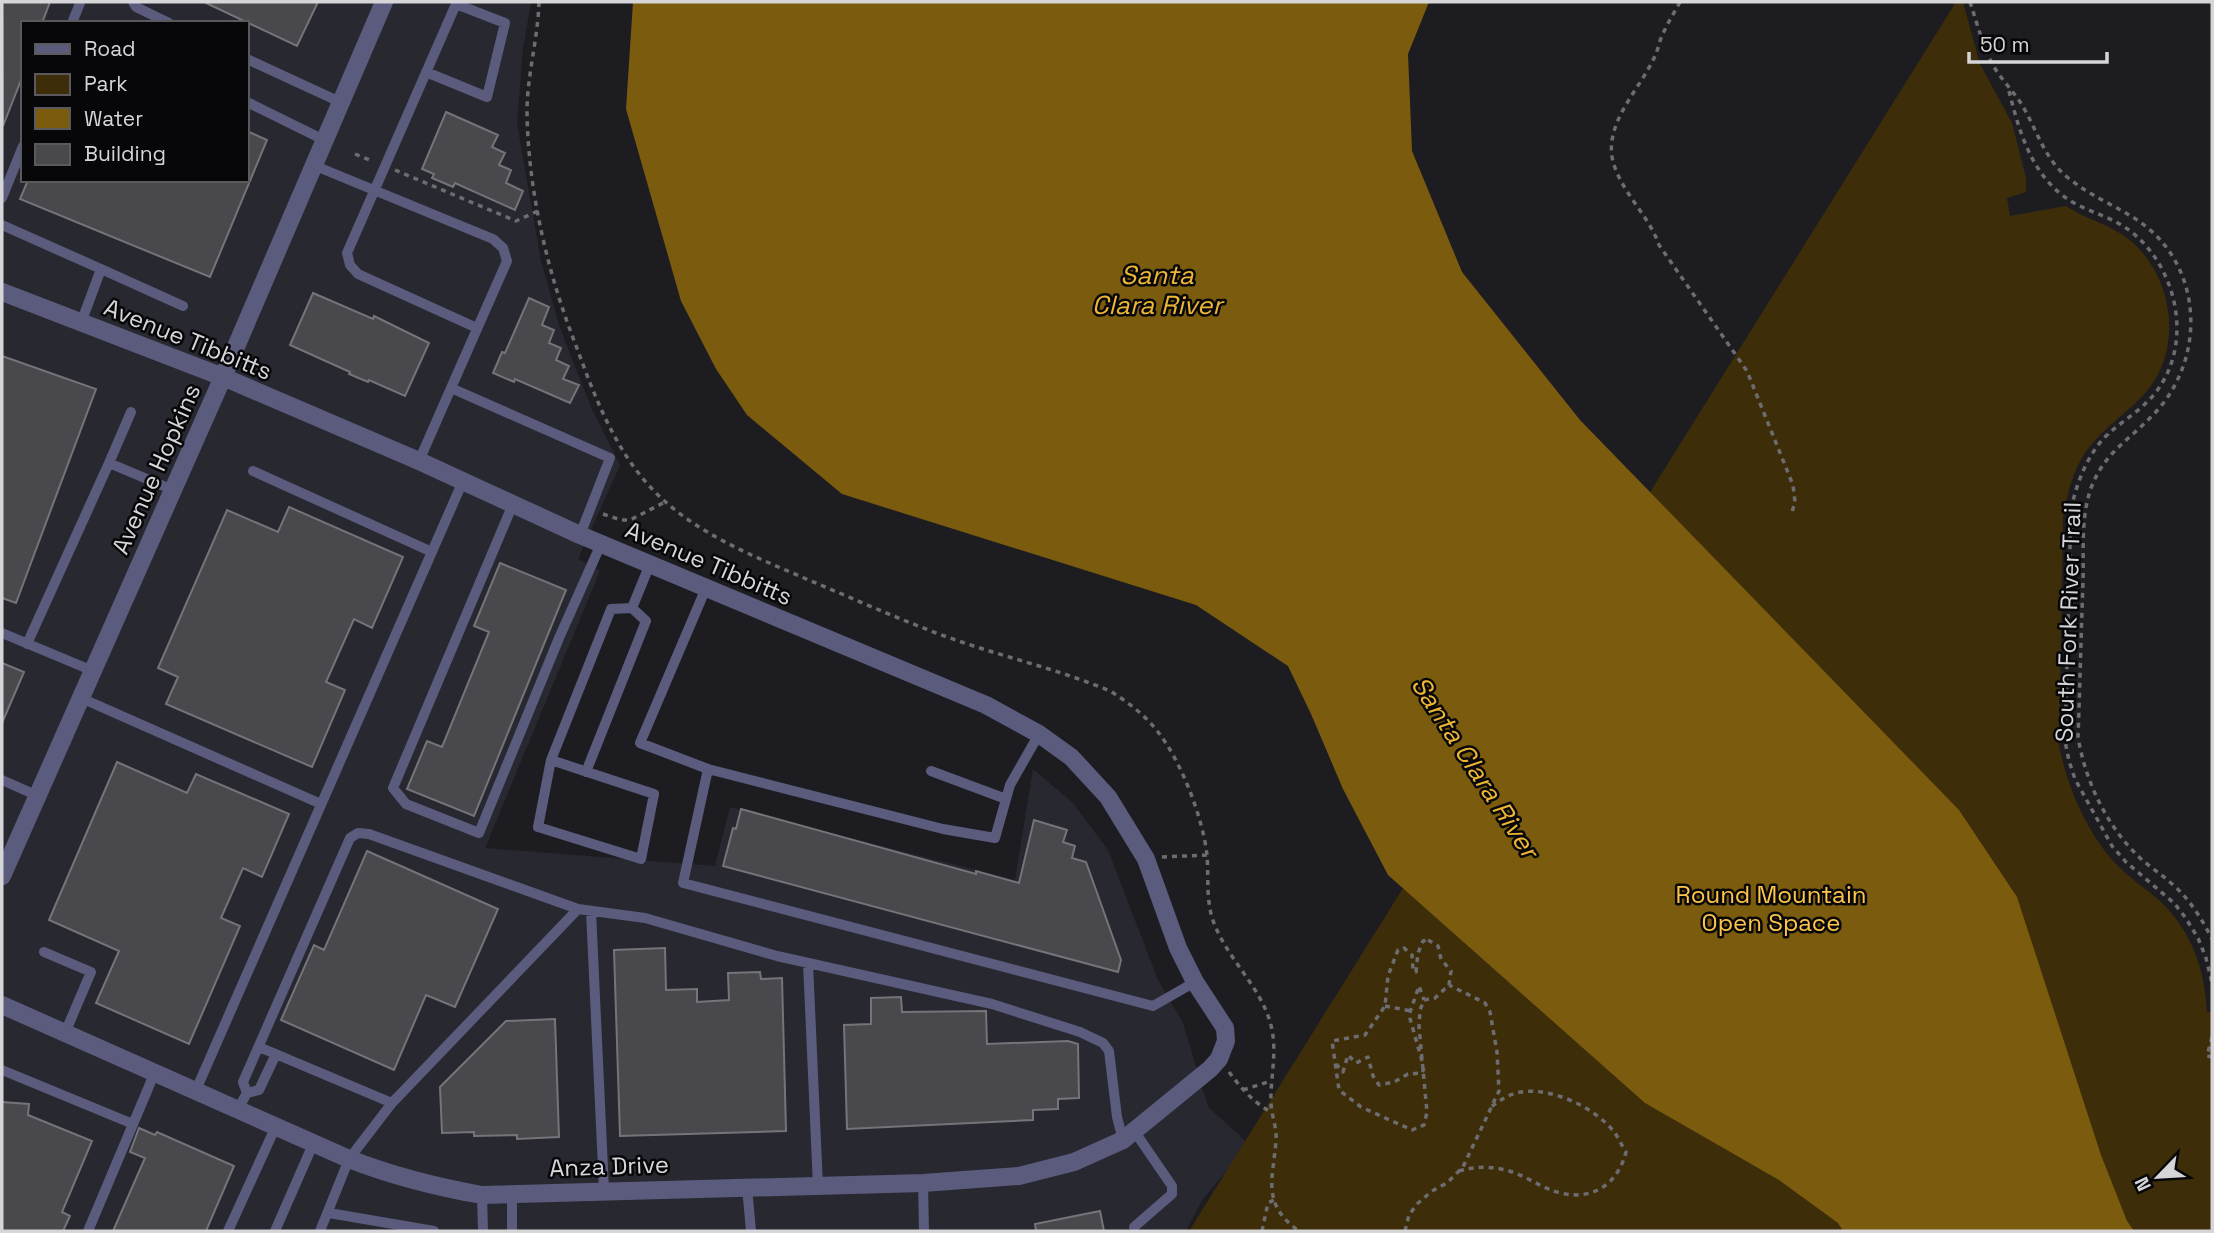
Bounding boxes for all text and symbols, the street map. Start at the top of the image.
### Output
legend [21,21,248,182]
scale bar [1969,21,2107,65]
text: 50 m [1980,31,2030,58]
text: Road [84,35,136,62]
text: Park [84,70,128,97]
text: Water [84,105,143,132]
text: Building [84,140,166,167]
water label: Santa Clara River [1092,258,1225,322]
street label: Avenue Tibbitts [100,291,276,387]
street label: Avenue Hopkins [105,379,207,559]
street label: South Fork River Trail [2048,501,2088,743]
street label: Avenue Tibbitts [621,514,797,612]
water label: Santa Clara River [1403,669,1548,867]
park label: Round Mountain Open Space [1675,879,1867,938]
north arrow [2123,1142,2193,1212]
street label: Anza Drive [549,1148,669,1184]
text: N [2129,1173,2157,1195]

